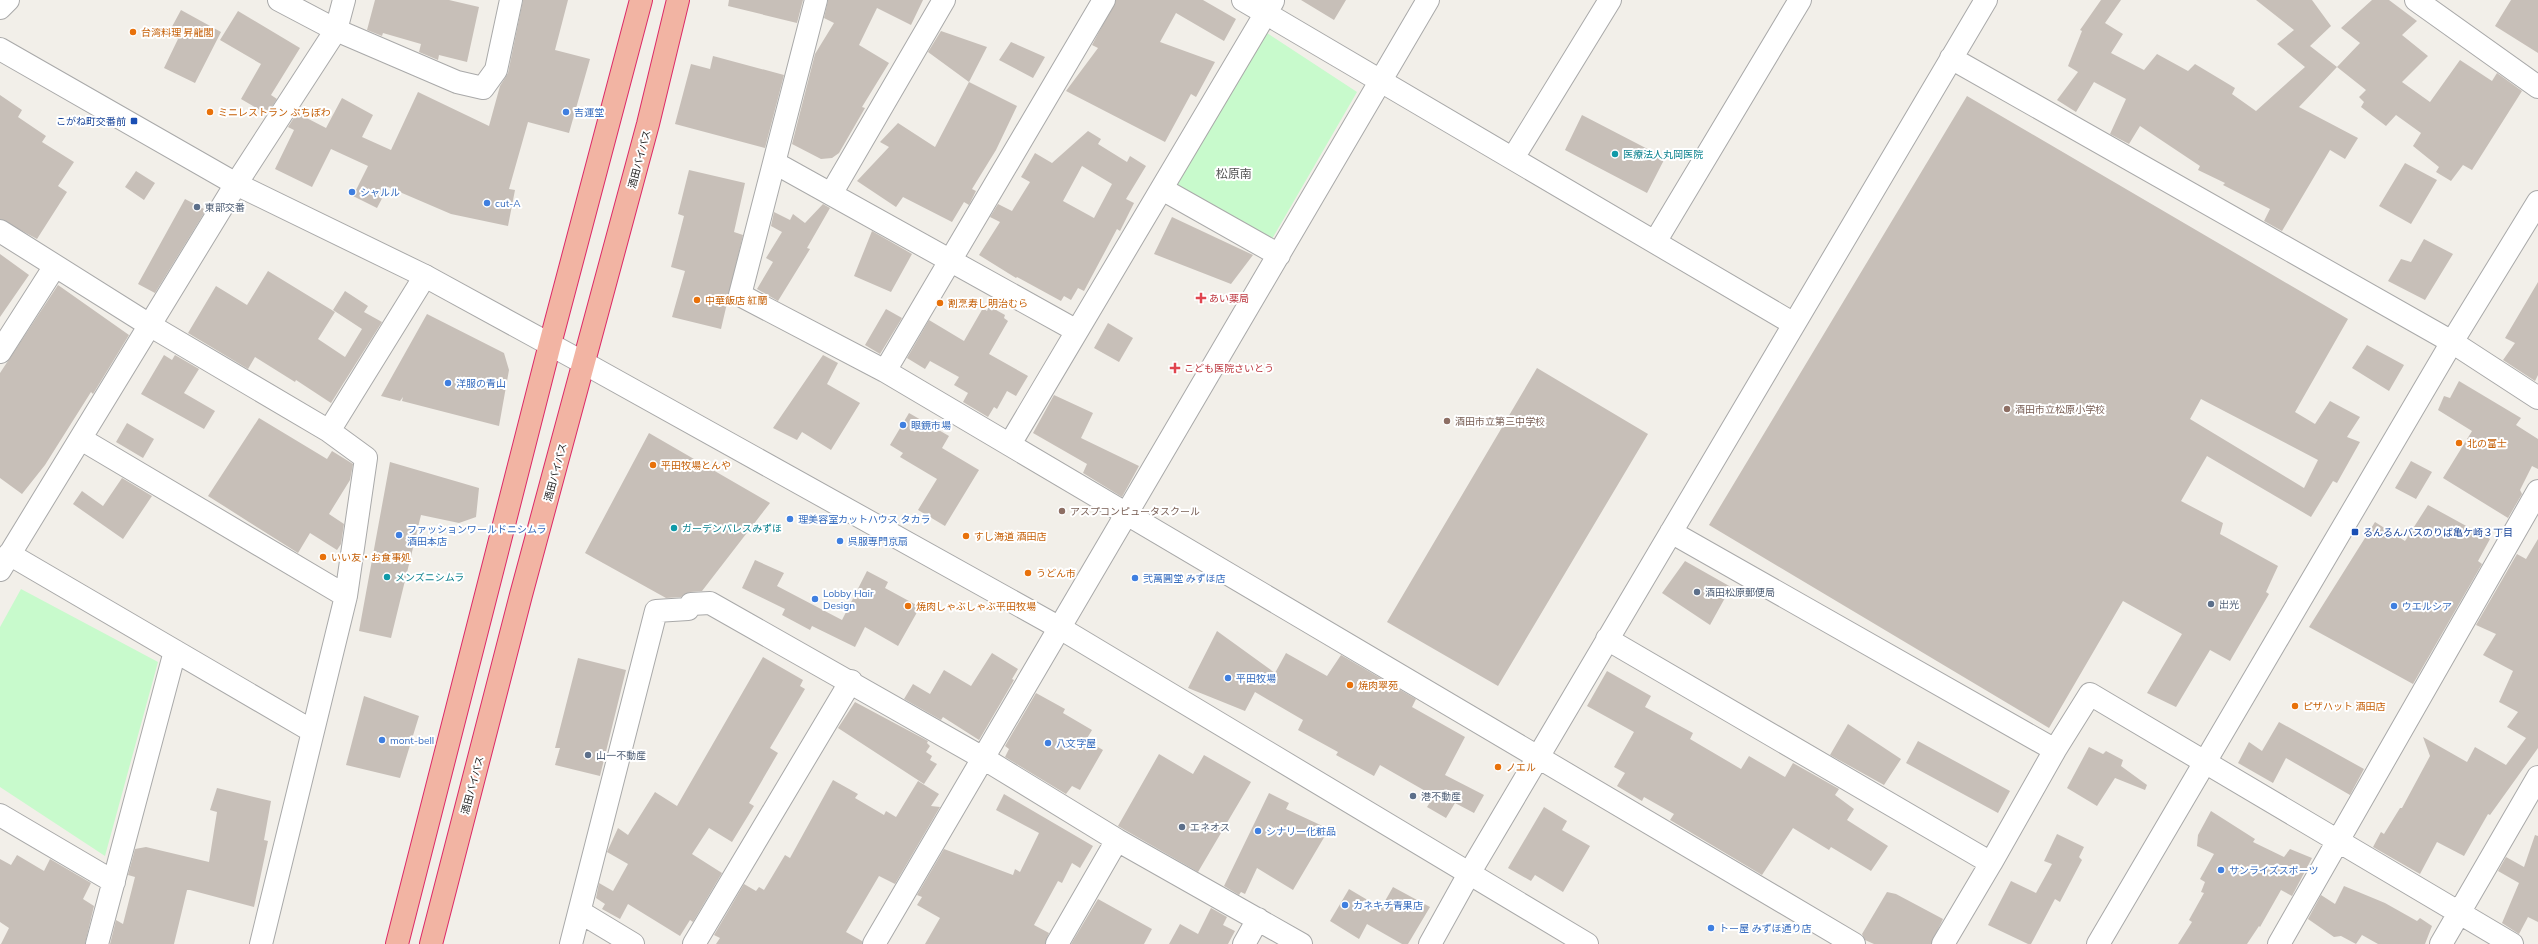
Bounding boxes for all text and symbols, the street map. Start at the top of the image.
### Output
place label: 台湾料理 昇龍閣 [141,26,214,39]
marker: 台湾料理 昇龍閣 [128,27,138,37]
place label: ミニレストラン ぷちぽわ [218,106,331,119]
place label: 吉運堂 [574,106,604,119]
marker: ミニレストラン ぷちぽわ [205,107,215,117]
marker: 吉運堂 [561,107,571,117]
place label: こがね町交番前 [56,115,126,128]
marker: こがね町交番前 [129,116,139,126]
street label: 酒田バイパス [625,129,654,190]
place label: 医療法人丸岡医院 [1623,148,1703,161]
marker: 医療法人丸岡医院 [1610,149,1620,159]
district label: 松原南 [1216,166,1252,181]
place label: シャルル [360,186,400,199]
marker: シャルル [347,187,357,197]
place label: cut-A [495,197,521,210]
marker: cut-A [482,198,492,208]
place label: 東部交番 [205,201,245,214]
marker: 東部交番 [192,202,202,212]
place label: あい薬局 [1209,292,1249,305]
marker: あい薬局 [1196,293,1206,303]
place label: 中華飯店 紅蘭 [705,294,768,307]
marker: 中華飯店 紅蘭 [692,295,702,305]
place label: 割烹寿し明治むら [948,297,1028,310]
marker: 割烹寿し明治むら [935,298,945,308]
marker: こども医院さいとう [1169,362,1181,374]
place label: こども医院さいとう [1184,362,1274,375]
place label: 洋服の青山 [456,377,506,390]
marker: 洋服の青山 [443,378,453,388]
place label: 酒田市立松原小学校 [2015,403,2105,416]
marker: 酒田市立松原小学校 [2002,404,2012,414]
place label: 酒田市立第三中学校 [1455,415,1545,428]
marker: 酒田市立第三中学校 [1442,416,1452,426]
place label: 眼鏡市場 [911,419,951,432]
marker: 眼鏡市場 [898,420,908,430]
place label: 北の富士 [2467,437,2507,450]
marker: 北の富士 [2454,438,2464,448]
street label: 酒田バイパス [541,442,570,503]
place label: 平田牧場とんや [661,459,731,472]
marker: 平田牧場とんや [648,460,658,470]
place label: アスプコンピュータスクール [1070,505,1200,518]
marker: アスプコンピュータスクール [1057,506,1067,516]
place label: 理美容室カットハウス タカラ [798,513,931,526]
marker: 理美容室カットハウス タカラ [785,514,795,524]
place label: ガーデンパレスみずほ [682,522,782,535]
place label: ファッションワールドニシムラ 酒田本店 [407,523,547,548]
marker: ガーデンパレスみずほ [669,523,679,533]
place label: るんるんバスのりば亀ケ崎３丁目 [2363,526,2513,539]
marker: るんるんバスのりば亀ケ崎３丁目 [2350,527,2360,537]
marker: ファッションワールドニシムラ 酒田本店 [394,530,404,540]
place label: すし海道 酒田店 [974,530,1047,543]
marker: すし海道 酒田店 [961,531,971,541]
place label: 呉服専門京扇 [848,535,908,548]
marker: 呉服専門京扇 [835,536,845,546]
place label: いい友・お食事処 [331,551,411,564]
marker: いい友・お食事処 [318,552,328,562]
place label: うどん市 [1036,567,1076,580]
marker: うどん市 [1023,568,1033,578]
place label: メンズニシムラ [395,571,464,584]
marker: メンズニシムラ [382,572,392,582]
place label: 弐萬圓堂 みずほ店 [1143,572,1226,585]
marker: 弐萬圓堂 みずほ店 [1130,573,1140,583]
place label: 酒田松原郵便局 [1705,586,1775,599]
place label: Lobby Hair Design [823,587,874,612]
marker: 酒田松原郵便局 [1692,587,1702,597]
marker: Lobby Hair Design [810,594,820,604]
place label: 出光 [2219,598,2239,611]
marker: 出光 [2206,599,2216,609]
place label: 焼肉しゃぶしゃぶ平田牧場 [916,600,1036,613]
place label: ウエルシア [2402,600,2452,613]
marker: 焼肉しゃぶしゃぶ平田牧場 [903,601,913,611]
marker: ウエルシア [2389,601,2399,611]
place label: 平田牧場 [1236,672,1276,685]
marker: 平田牧場 [1223,673,1233,683]
place label: 焼肉翠苑 [1358,679,1398,692]
marker: 焼肉翠苑 [1345,680,1355,690]
place label: ピザハット 酒田店 [2303,700,2386,713]
marker: ピザハット 酒田店 [2290,701,2300,711]
place label: mont-bell [390,734,434,747]
marker: mont-bell [377,735,387,745]
place label: 八文字屋 [1056,737,1096,750]
marker: 八文字屋 [1043,738,1053,748]
place label: 山一不動産 [596,749,646,762]
marker: 山一不動産 [583,750,593,760]
street label: 酒田バイパス [458,755,487,816]
place label: ノエル [1506,761,1536,774]
marker: ノエル [1493,762,1503,772]
place label: 港不動産 [1421,790,1461,803]
marker: 港不動産 [1408,791,1418,801]
place label: エネオス [1190,821,1230,834]
marker: エネオス [1177,822,1187,832]
place label: シナリー化粧品 [1266,825,1336,838]
marker: シナリー化粧品 [1253,826,1263,836]
place label: サンライズスポーツ [2229,864,2319,877]
marker: サンライズスポーツ [2216,865,2226,875]
place label: カネキチ青果店 [1353,899,1423,912]
marker: カネキチ青果店 [1340,900,1350,910]
place label: トー屋 みずほ通り店 [1719,922,1812,935]
marker: トー屋 みずほ通り店 [1706,923,1716,933]

